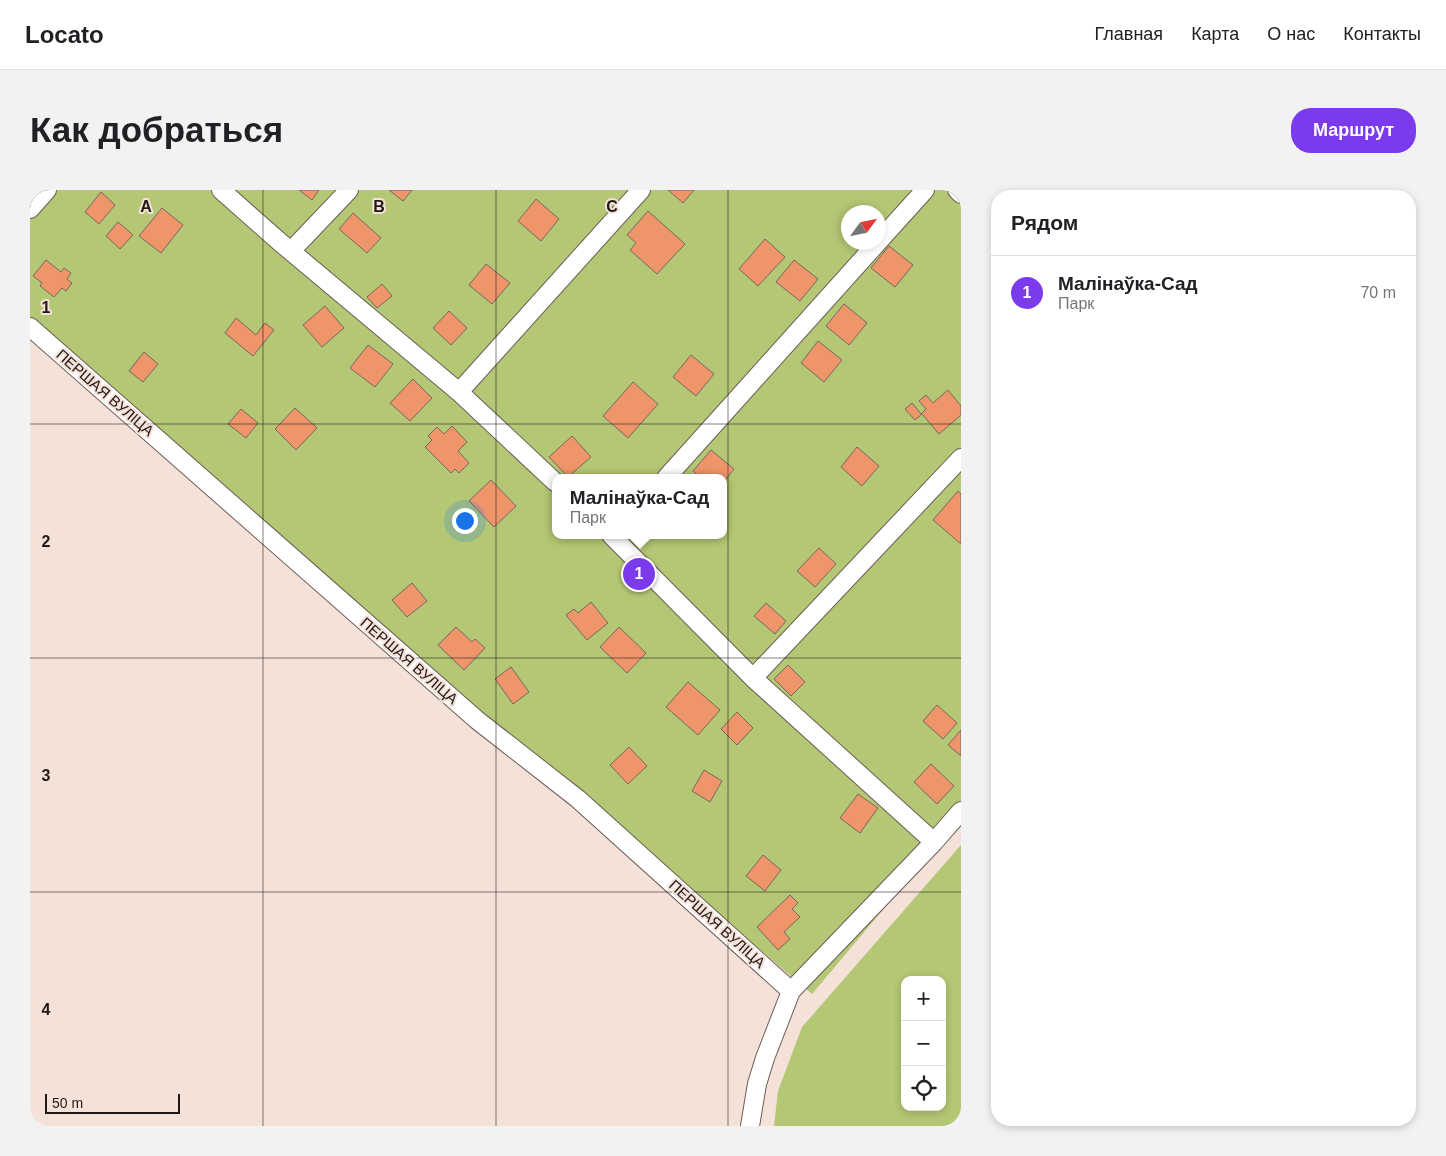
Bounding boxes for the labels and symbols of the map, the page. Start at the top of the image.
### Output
text: A [140,198,152,215]
text: B [373,198,385,215]
text: C [606,198,618,215]
north arrow [841,205,886,250]
text: 1 [42,299,51,316]
street label: ПЕРШАЯ ВУЛІЦА [53,346,157,439]
your location [452,508,478,534]
text: 2 [42,533,51,550]
pin: 1 [623,555,655,593]
street label: ПЕРШАЯ ВУЛІЦА [357,614,461,707]
text: 3 [42,767,51,784]
street label: ПЕРШАЯ ВУЛІЦА [666,876,769,971]
text: 4 [42,1001,51,1018]
scale bar [45,1091,180,1114]

